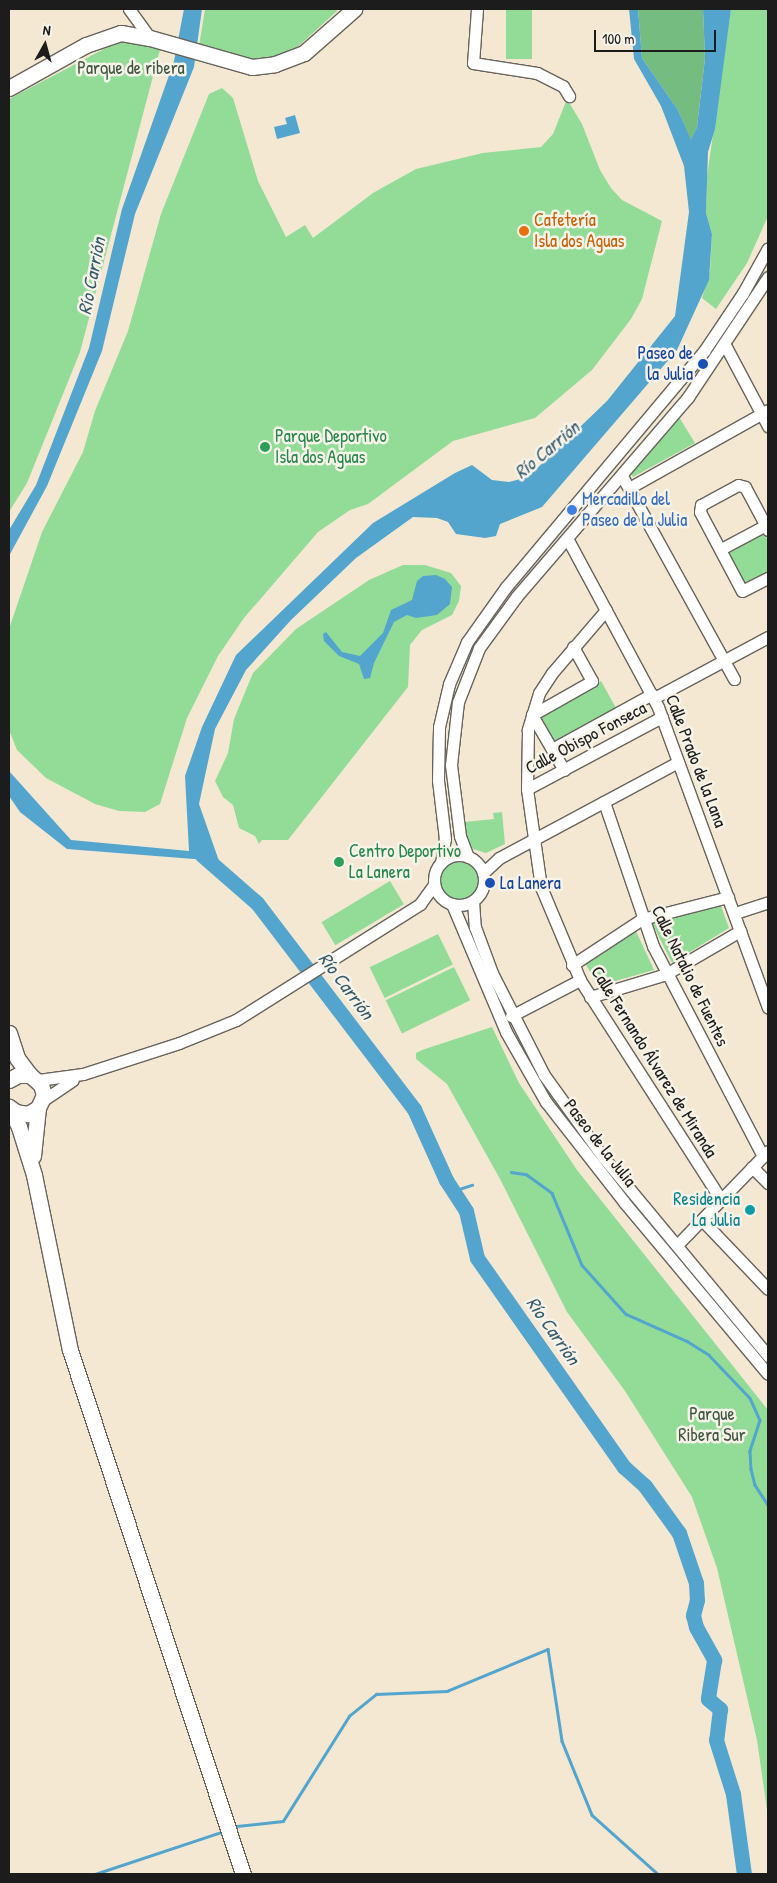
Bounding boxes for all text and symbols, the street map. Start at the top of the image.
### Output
north arrow [20,20,70,70]
text: N [42,20,52,39]
scale bar [597,20,720,52]
text: 100 m [602,28,635,49]
park label: Parque de ribera [77,57,185,79]
place label: Cafetería Isla dos Aguas [534,210,624,252]
marker: Cafetería Isla dos Aguas [518,225,530,237]
water label: Río Carrión [73,236,111,316]
place label: Paseo de la Julia [638,343,693,386]
marker: Paseo de la Julia [697,358,709,370]
water label: Río Carrión [510,416,584,484]
place label: Parque Deportivo Isla dos Aguas [275,426,387,468]
marker: Parque Deportivo Isla dos Aguas [259,441,271,453]
place label: Mercadillo del Paseo de la Julia [582,489,687,532]
marker: Mercadillo del Paseo de la Julia [566,504,578,516]
street label: Calle Prado de la Lana [661,692,731,830]
street label: Calle Obispo Fonseca [522,697,650,779]
place label: Centro Deportivo La Lanera [349,841,461,884]
marker: Centro Deportivo La Lanera [333,856,345,868]
place label: La Lanera [500,872,561,894]
marker: La Lanera [484,877,496,889]
street label: Calle Natalio de Fuentes [647,902,733,1050]
water label: Río Carrión [313,948,379,1024]
street label: Calle Fernando Álvarez de Miranda [586,962,722,1162]
street label: Paseo de la Julia [559,1095,641,1191]
place label: Residencia La Julia [673,1189,740,1232]
marker: Residencia La Julia [744,1204,756,1216]
water label: Río Carrión [521,1293,585,1369]
park label: Parque Ribera Sur [678,1404,746,1446]

